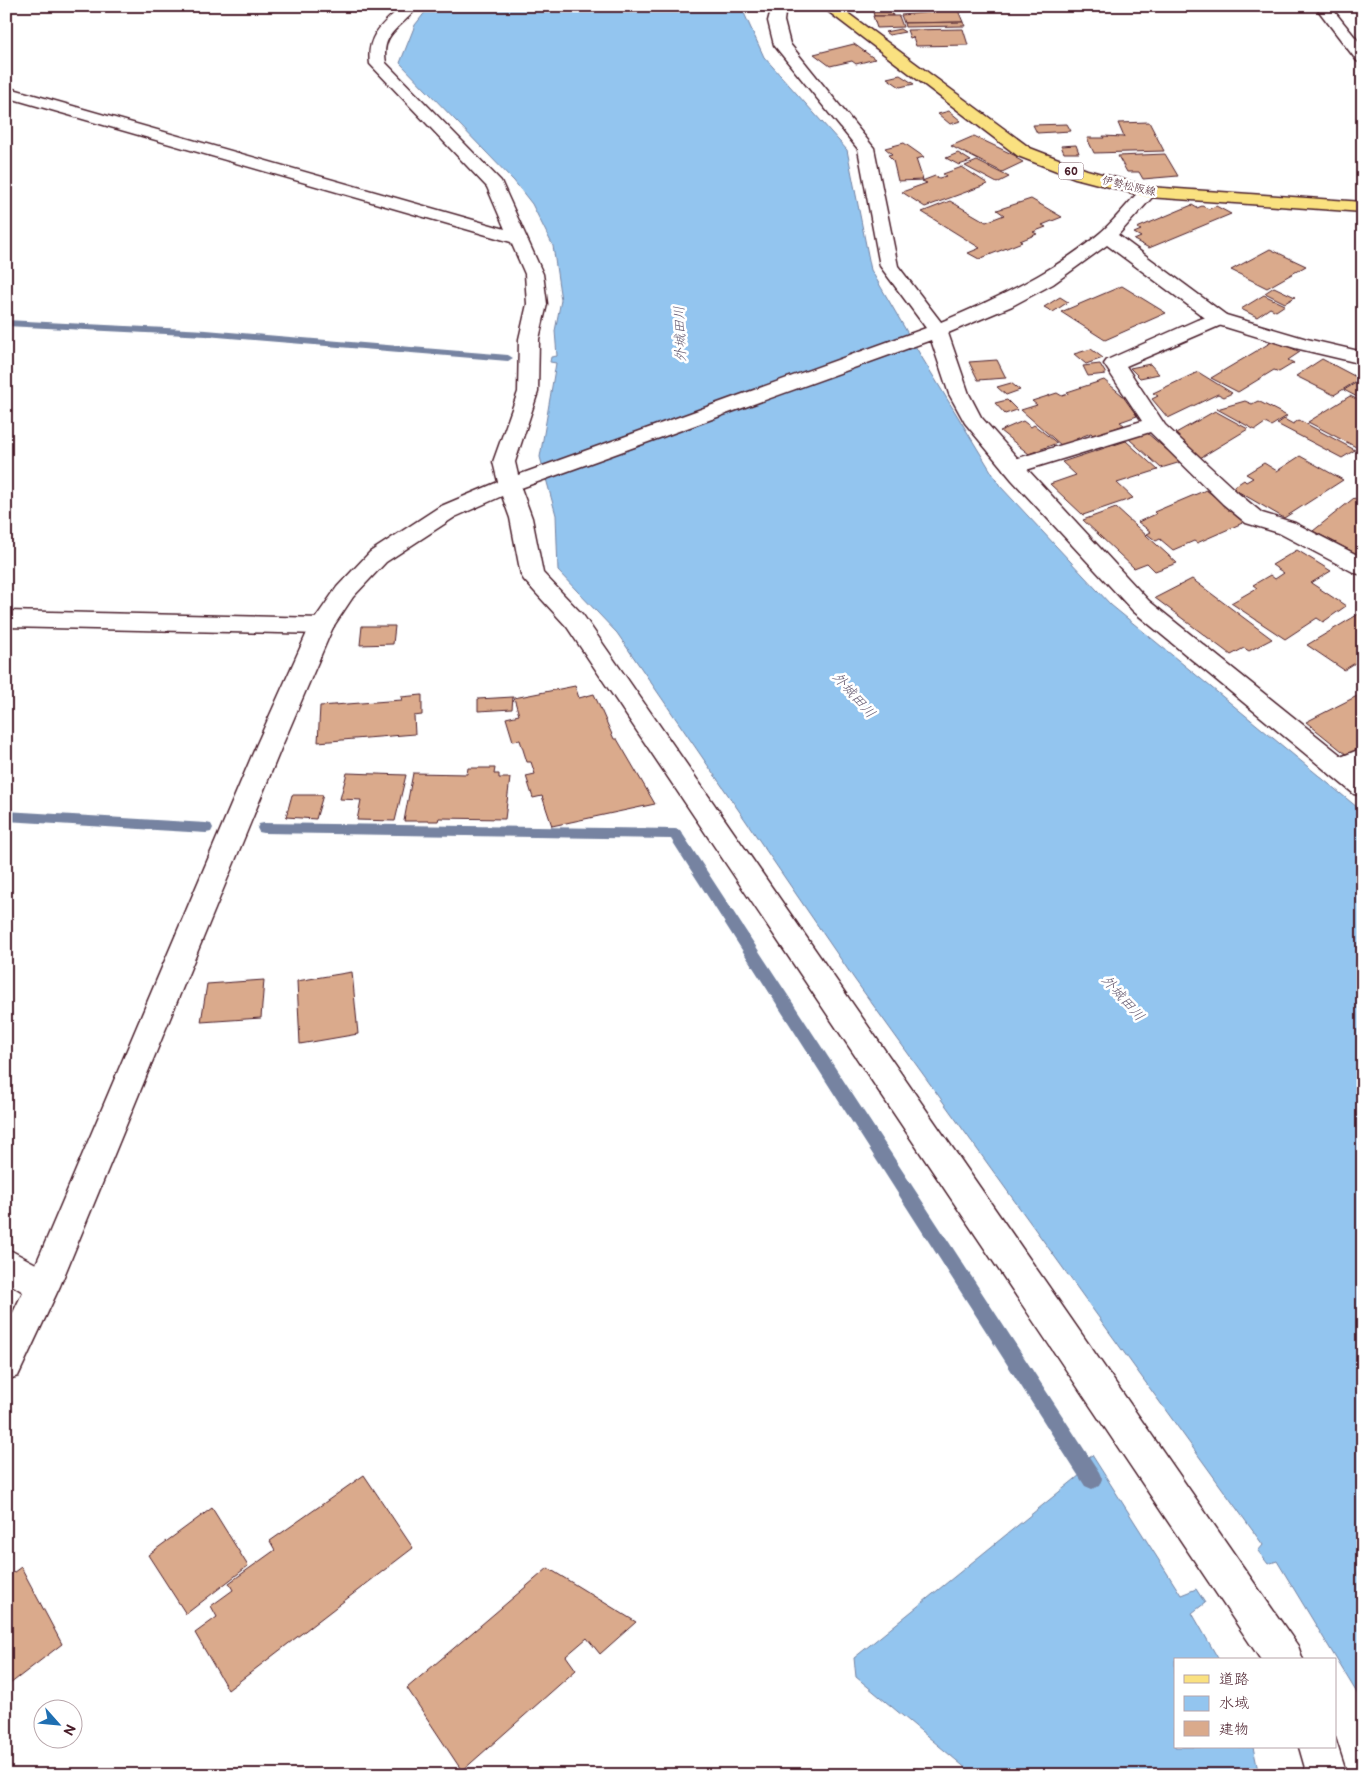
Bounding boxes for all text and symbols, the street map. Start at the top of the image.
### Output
road number: 60 [1058,162,1084,180]
street label: 伊勢松阪線 [1101,173,1157,199]
water label: 外城田川 [671,306,689,362]
water label: 外城田川 [829,669,879,721]
water label: 外城田川 [1098,972,1148,1024]
legend [1174,1658,1336,1748]
text: 道路 [1219,1670,1249,1689]
text: 水域 [1219,1694,1249,1713]
north arrow [32,1698,82,1748]
text: 建物 [1219,1720,1249,1739]
text: N [59,1721,79,1738]

